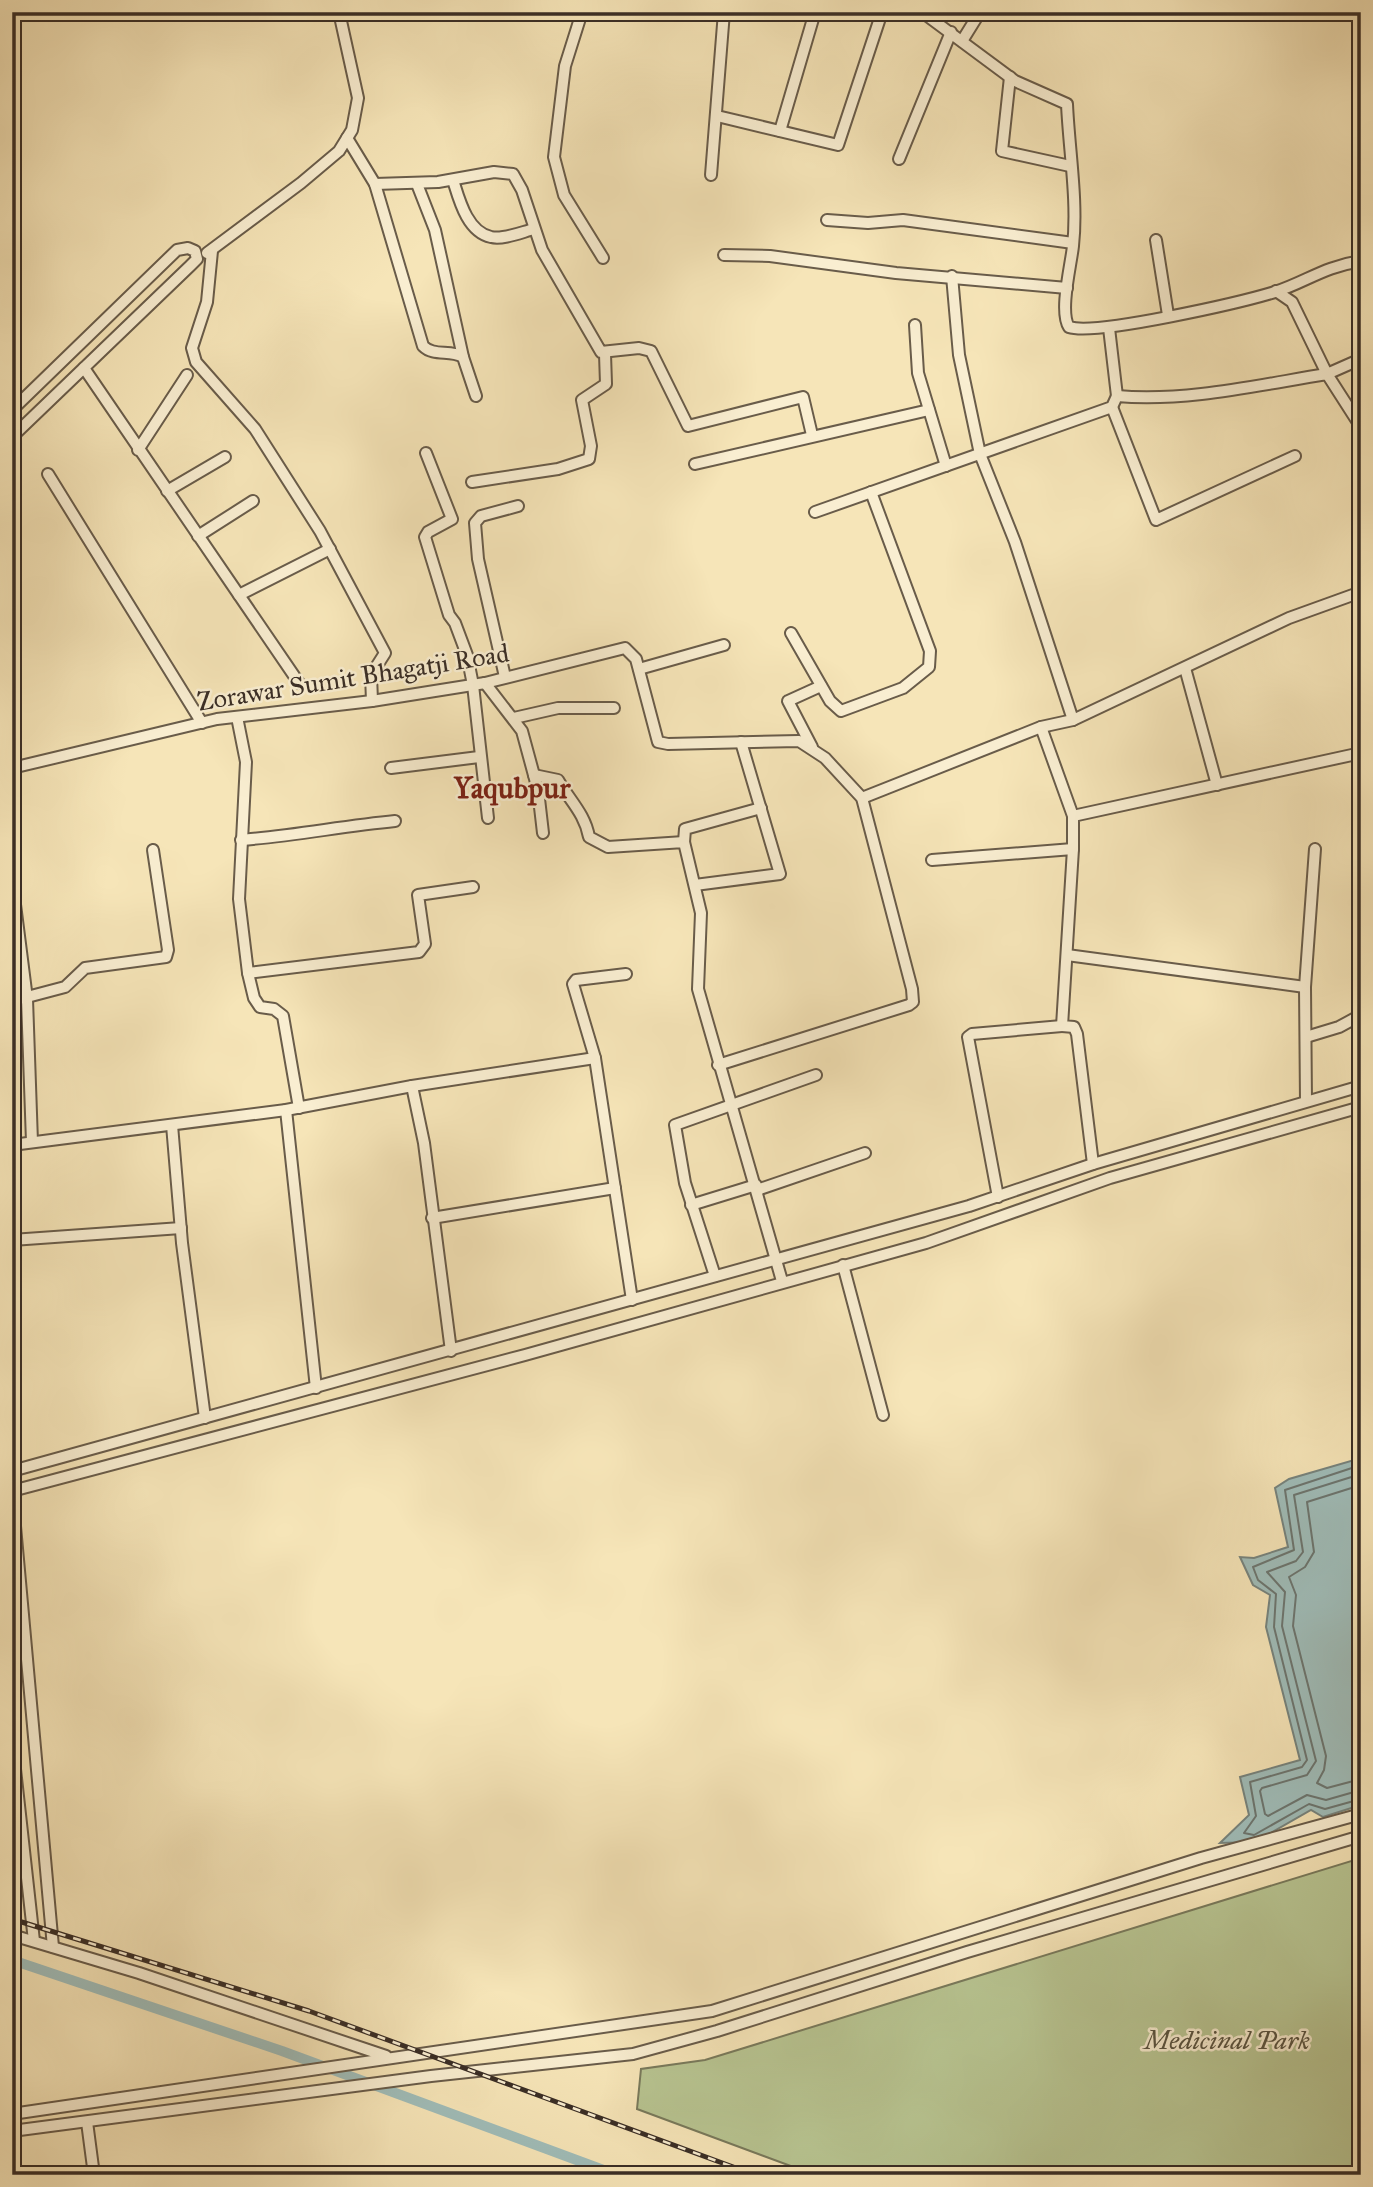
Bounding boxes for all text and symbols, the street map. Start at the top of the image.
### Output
street label: Zorawar Sumit Bhagatji Road [195,637,511,717]
district label: Yaqubpur [453,770,571,806]
park label: Medicinal Park [1141,2024,1310,2056]

